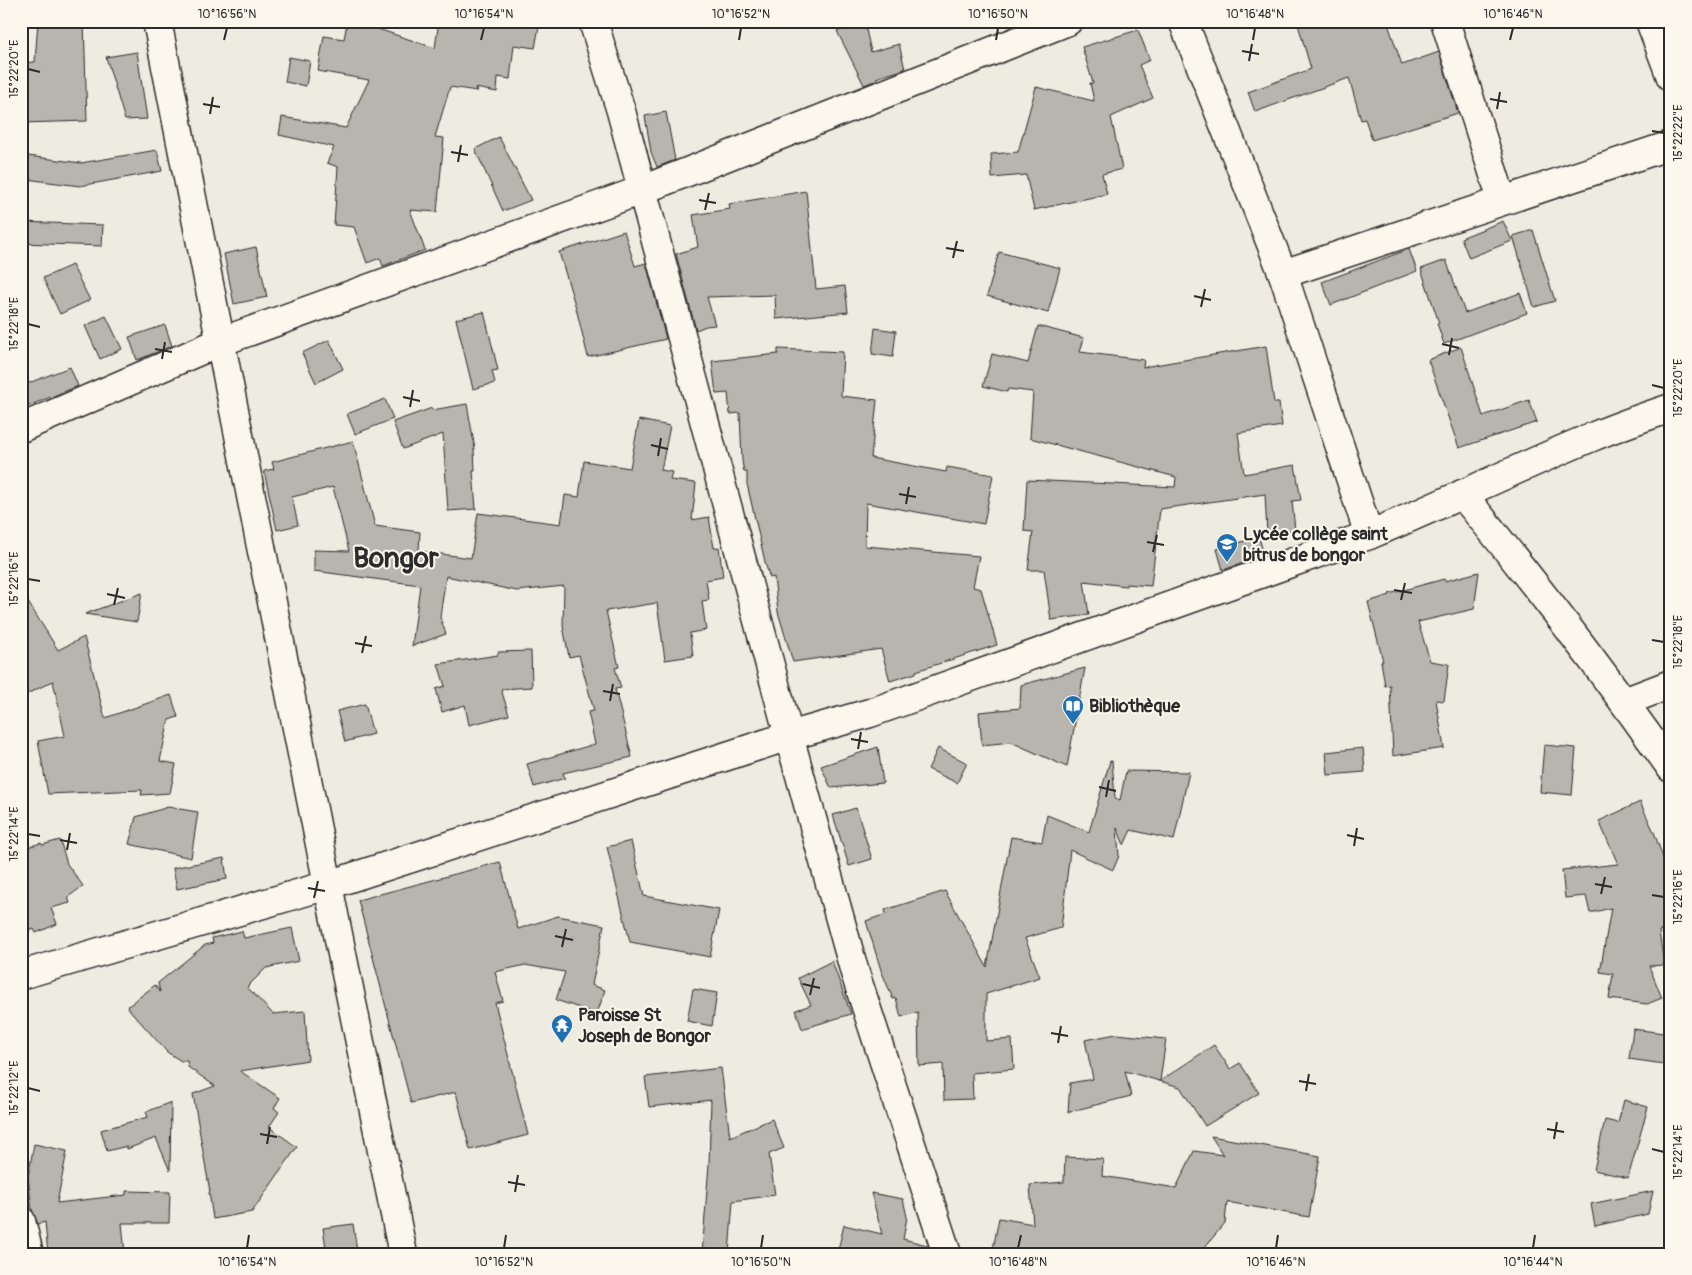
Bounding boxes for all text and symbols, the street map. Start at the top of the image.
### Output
text: 10°16'56"N [198,7,256,22]
text: 10°16'54"N [455,7,513,22]
text: 10°16'52"N [712,7,770,22]
text: 10°16'50"N [968,7,1028,22]
text: 10°16'48"N [1226,7,1284,22]
text: 10°16'46"N [1483,7,1543,22]
text: 15°22'20"E [7,40,22,98]
text: 15°22'22"E [1671,105,1686,161]
text: 15°22'18"E [7,297,22,351]
text: 15°22'20"E [1671,359,1686,417]
place label: Lycée collège saint bitrus de bongor [1243,523,1389,567]
school or university icon: Lycée collège saint bitrus de bongor [1215,532,1239,563]
district label: Bongor [353,541,440,576]
text: 15°22'16"E [7,551,22,607]
text: 15°22'18"E [1671,615,1686,669]
library icon: Bibliothèque [1061,694,1085,725]
place label: Bibliothèque [1089,695,1181,718]
text: 15°22'14"E [7,806,22,862]
text: 15°22'16"E [1671,869,1686,925]
place label: Paroisse St Joseph de Bongor [578,1004,711,1048]
temple icon: Paroisse St Joseph de Bongor [550,1013,574,1044]
text: 15°22'12"E [7,1061,22,1115]
text: 15°22'14"E [1671,1124,1686,1180]
text: 10°16'54"N [218,1255,276,1270]
text: 10°16'52"N [475,1255,533,1270]
text: 10°16'50"N [731,1255,791,1270]
text: 10°16'48"N [989,1255,1047,1270]
text: 10°16'46"N [1246,1255,1306,1270]
text: 10°16'44"N [1503,1255,1563,1270]

